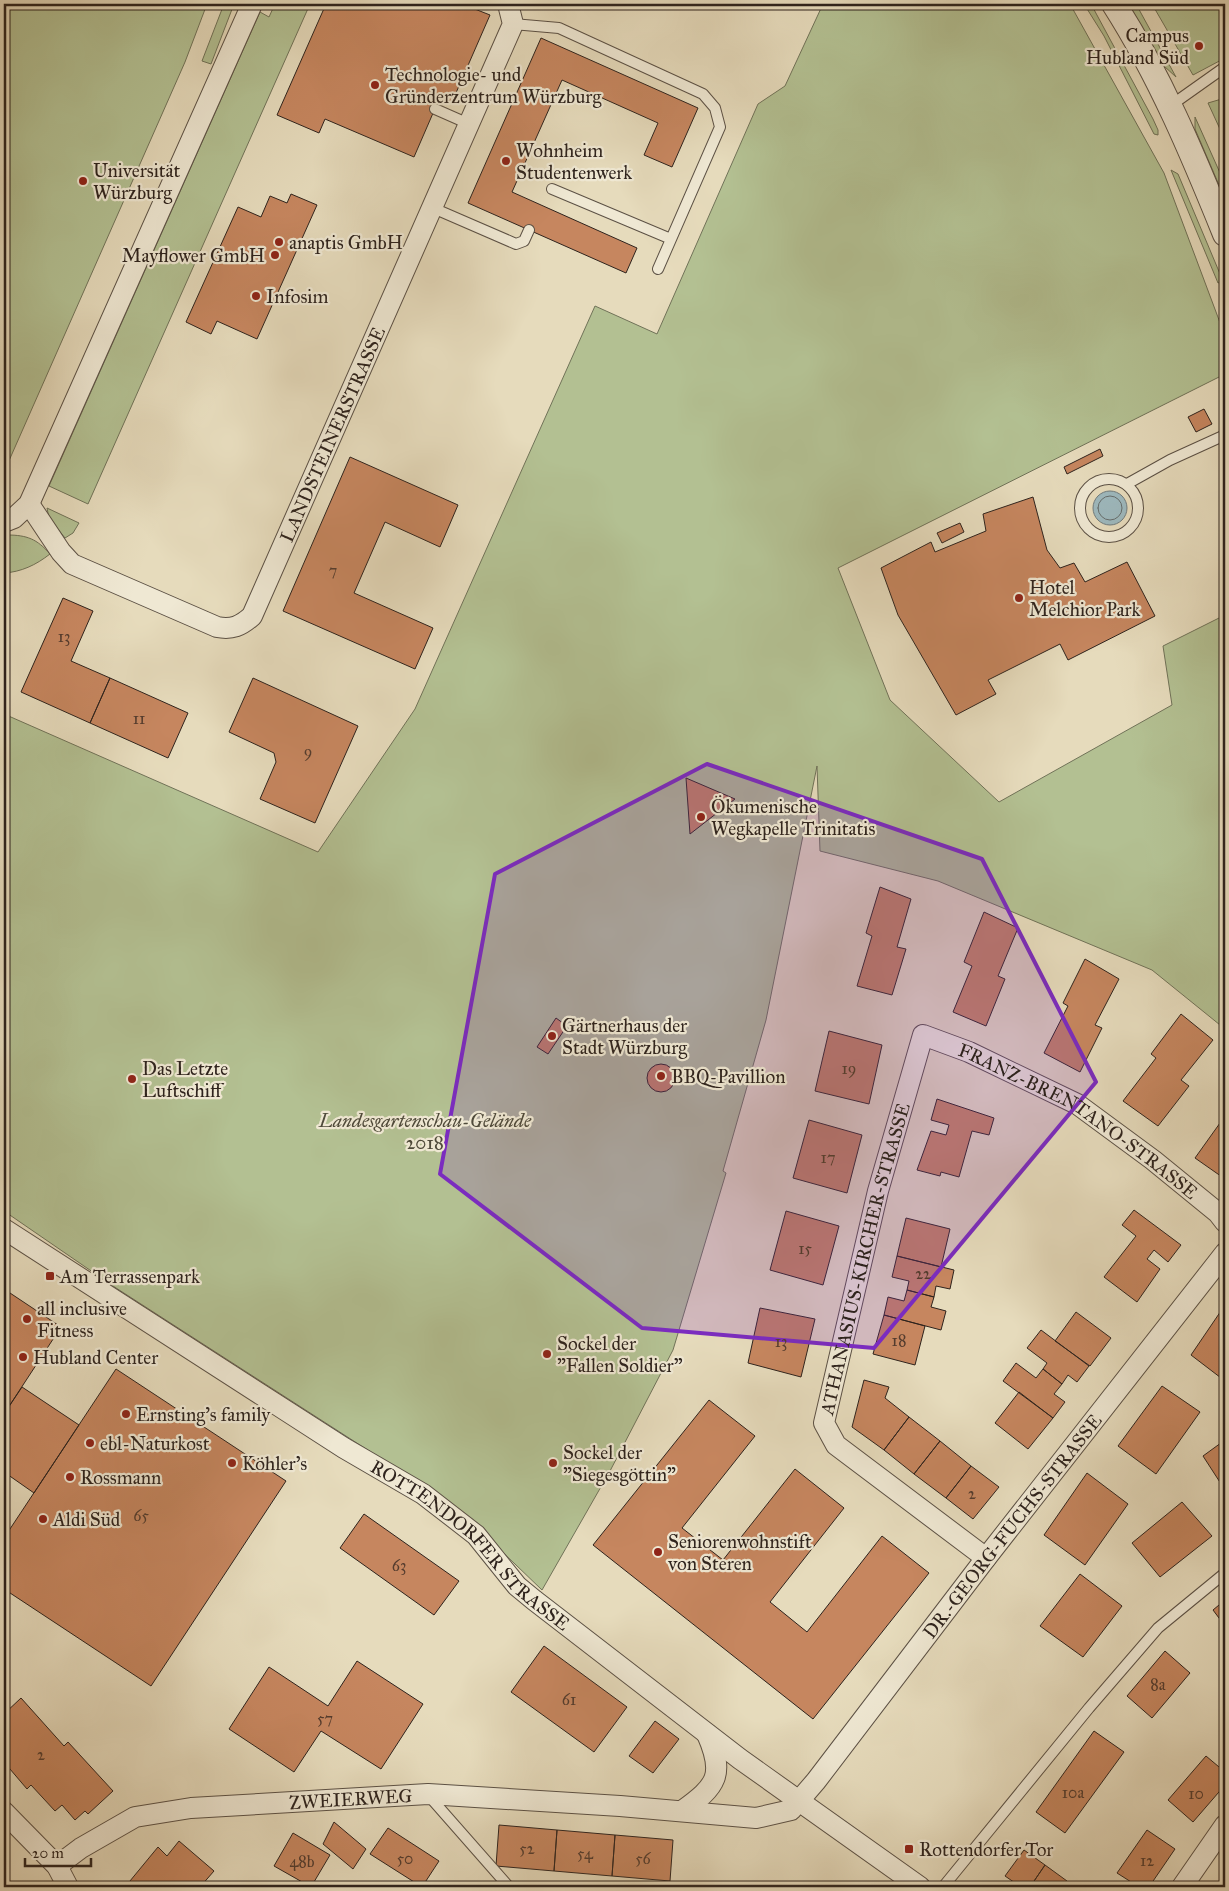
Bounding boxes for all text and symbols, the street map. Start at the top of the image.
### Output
place label: Campus Hubland Süd [1086,24,1189,69]
marker: Campus Hubland Süd [1193,40,1205,52]
place label: Technologie- und Gründerzentrum Würzburg [385,63,601,109]
marker: Technologie- und Gründerzentrum Würzburg [369,79,381,91]
place label: Wohnheim Studentenwerk [516,139,632,184]
marker: Wohnheim Studentenwerk [500,155,512,167]
place label: Universität Würzburg [93,159,181,205]
marker: Universität Würzburg [77,175,89,187]
place label: anaptis GmbH [289,231,403,254]
marker: anaptis GmbH [273,236,285,248]
place label: Mayflower GmbH [122,244,265,267]
marker: Mayflower GmbH [269,249,281,261]
place label: Infosim [266,285,329,308]
marker: Infosim [250,290,262,302]
street label: LANDSTEINERSTRASSE [275,323,390,546]
house number: 7 [329,561,337,580]
place label: Hotel Melchior Park [1029,576,1140,621]
marker: Hotel Melchior Park [1013,592,1025,604]
house number: 13 [58,627,70,646]
house number: 11 [133,709,145,728]
house number: 9 [304,742,312,761]
place label: Ökumenische Wegkapelle Trinitatis [711,795,876,841]
marker: Ökumenische Wegkapelle Trinitatis [695,811,707,823]
place label: Gärtnerhaus der Stadt Würzburg [562,1014,688,1060]
marker: Gärtnerhaus der Stadt Würzburg [546,1030,558,1042]
street label: FRANZ-BRENTANO-STRASSE [955,1038,1203,1204]
place label: Das Letzte Luftschiff [142,1057,228,1102]
house number: 19 [842,1059,856,1078]
place label: BBQ-Pavillion [671,1065,785,1088]
marker: BBQ-Pavillion [655,1070,667,1082]
marker: Das Letzte Luftschiff [126,1073,138,1085]
street label: ATHANASIUS-KIRCHER-STRASSE [815,1100,914,1418]
park label: Landesgartenschau-Gelände 2018 [318,1109,532,1154]
house number: 17 [821,1148,835,1167]
house number: 15 [798,1239,812,1258]
house number: 22 [915,1264,931,1283]
place label: Am Terrassenpark [59,1265,200,1288]
marker: Am Terrassenpark [44,1270,56,1282]
place label: all inclusive Fitness [37,1297,127,1342]
marker: all inclusive Fitness [21,1313,33,1325]
house number: 18 [892,1331,906,1350]
place label: Sockel der "Fallen Soldier" [557,1332,683,1377]
house number: 13 [775,1332,787,1351]
place label: Hubland Center [33,1346,159,1369]
marker: Sockel der "Fallen Soldier" [541,1348,553,1360]
marker: Hubland Center [17,1351,29,1363]
place label: Ernsting's family [136,1403,271,1427]
marker: Ernsting's family [120,1408,132,1420]
street label: DR.-GEORG-FUCHS-STRASSE [918,1409,1106,1643]
place label: ebl-Naturkost [100,1432,210,1455]
marker: ebl-Naturkost [84,1437,96,1449]
place label: Sockel der "Siegesgöttin" [563,1441,676,1487]
place label: Köhler's [242,1452,307,1475]
street label: ROTTENDORFER STRASSE [367,1455,575,1635]
marker: Köhler's [226,1457,238,1469]
marker: Sockel der "Siegesgöttin" [547,1457,559,1469]
place label: Rossmann [80,1466,161,1489]
marker: Rossmann [64,1471,76,1483]
house number: 2 [968,1484,976,1503]
house number: 65 [133,1506,149,1525]
place label: Aldi Süd [52,1508,121,1531]
marker: Aldi Süd [37,1513,49,1525]
place label: Seniorenwohnstift von Steren [667,1530,812,1575]
marker: Seniorenwohnstift von Steren [652,1546,664,1558]
house number: 63 [392,1556,406,1575]
house number: 8a [1150,1675,1166,1694]
house number: 61 [562,1690,576,1709]
house number: 57 [317,1709,333,1728]
house number: 2 [37,1745,45,1764]
street label: ZWEIERWEG [288,1783,413,1814]
house number: 10a [1062,1783,1084,1802]
house number: 10 [1188,1784,1204,1803]
scale bar [25,1836,91,1868]
place label: Rottendorfer Tor [919,1838,1054,1861]
house number: 52 [519,1839,535,1858]
marker: Rottendorfer Tor [903,1843,915,1855]
text: 20 m [32,1844,64,1862]
house number: 54 [577,1844,594,1863]
house number: 50 [397,1849,413,1868]
house number: 56 [635,1849,652,1868]
house number: 12 [1140,1851,1154,1870]
house number: 48b [289,1852,315,1871]

